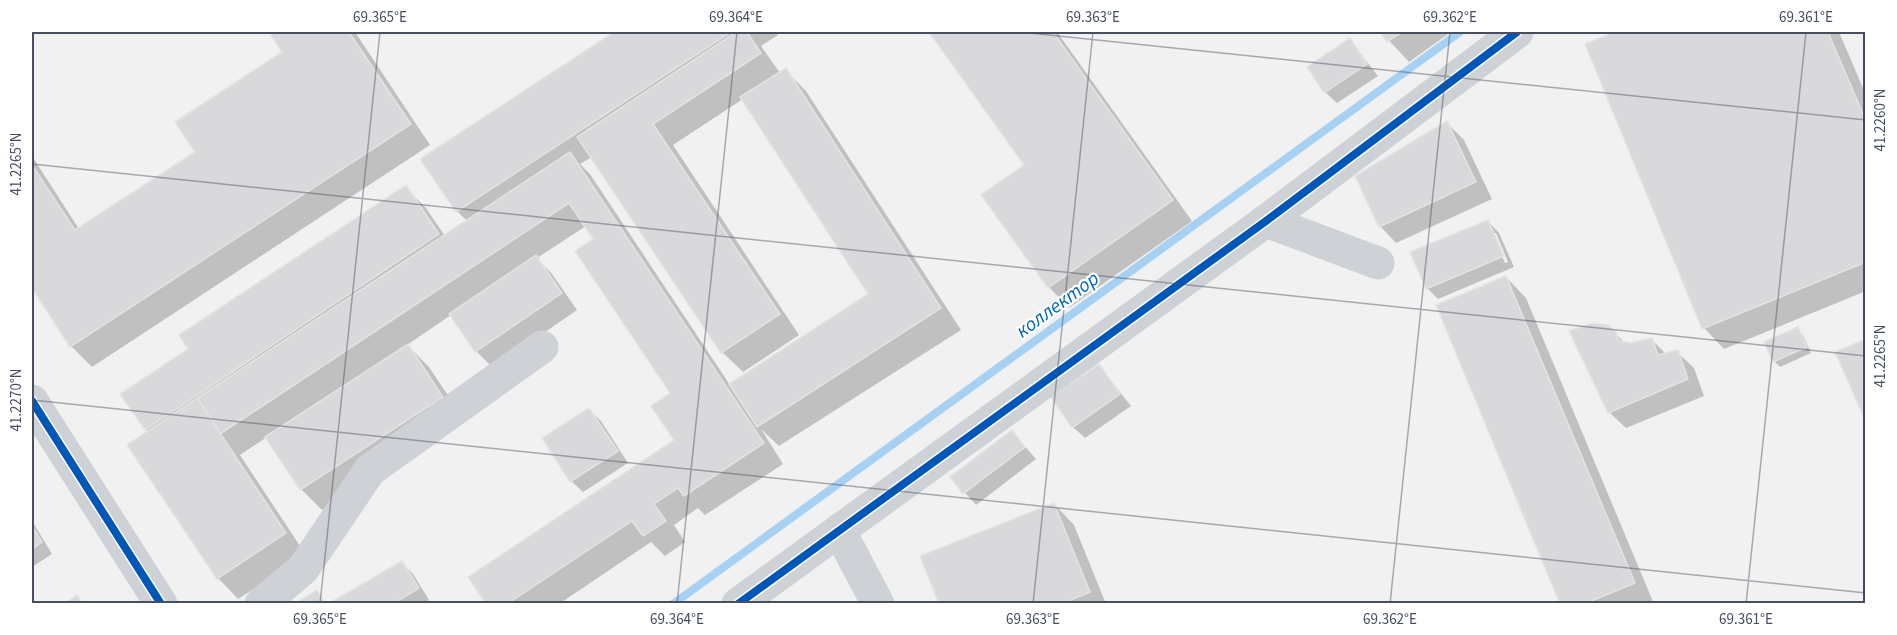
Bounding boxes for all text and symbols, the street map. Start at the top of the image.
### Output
text: 69.365°E [353,7,407,28]
text: 69.364°E [709,7,763,28]
text: 69.363°E [1066,7,1120,28]
text: 69.362°E [1423,7,1477,28]
text: 69.361°E [1779,7,1833,28]
text: 41.2260°N [1870,88,1891,152]
text: 41.2265°N [6,132,27,196]
water label: коллектор [1010,265,1105,345]
text: 41.2265°N [1870,324,1891,388]
text: 41.2270°N [6,368,27,432]
text: 69.365°E [293,609,347,630]
text: 69.364°E [650,609,704,630]
text: 69.363°E [1006,609,1060,630]
text: 69.362°E [1363,609,1417,630]
text: 69.361°E [1719,609,1773,630]

